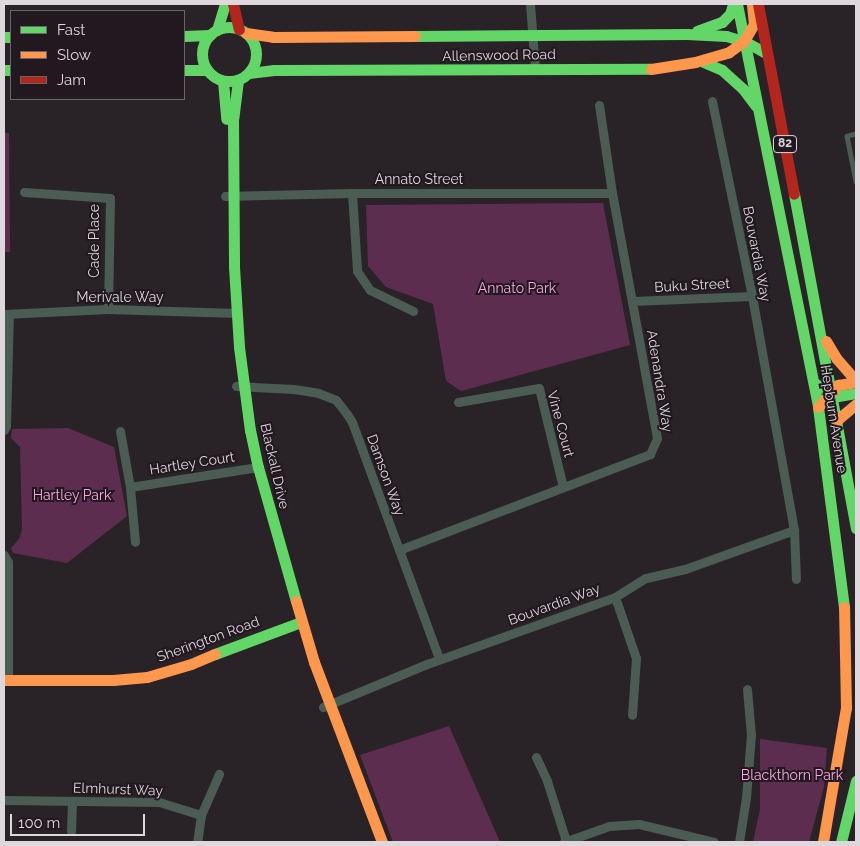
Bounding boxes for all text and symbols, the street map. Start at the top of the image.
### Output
legend [10,10,185,100]
text: Fast [57,21,85,39]
text: Slow [57,46,91,64]
street label: Allenswood Road [442,46,556,64]
text: Jam [57,71,86,89]
road number: 82 [772,134,798,154]
street label: Annato Street [375,171,463,187]
street label: Cade Place [86,204,102,278]
street label: Bouvardia Way [739,205,775,303]
street label: Buku Street [654,275,730,295]
park label: Annato Park [478,280,556,296]
street label: Merivale Way [76,289,164,305]
street label: Adenandra Way [644,328,676,434]
street label: Hepburn Avenue [817,363,851,475]
street label: Vine Court [544,389,578,459]
street label: Blackall Drive [257,421,293,511]
street label: Damson Way [363,432,409,518]
street label: Hartley Court [148,448,236,478]
park label: Hartley Park [32,487,112,503]
street label: Bouvardia Way [505,579,603,629]
street label: Sherington Road [154,613,262,665]
park label: Blackthorn Park [741,767,843,783]
street label: Elmhurst Way [72,779,164,799]
scale bar [12,804,148,836]
text: 100 m [18,814,60,832]

